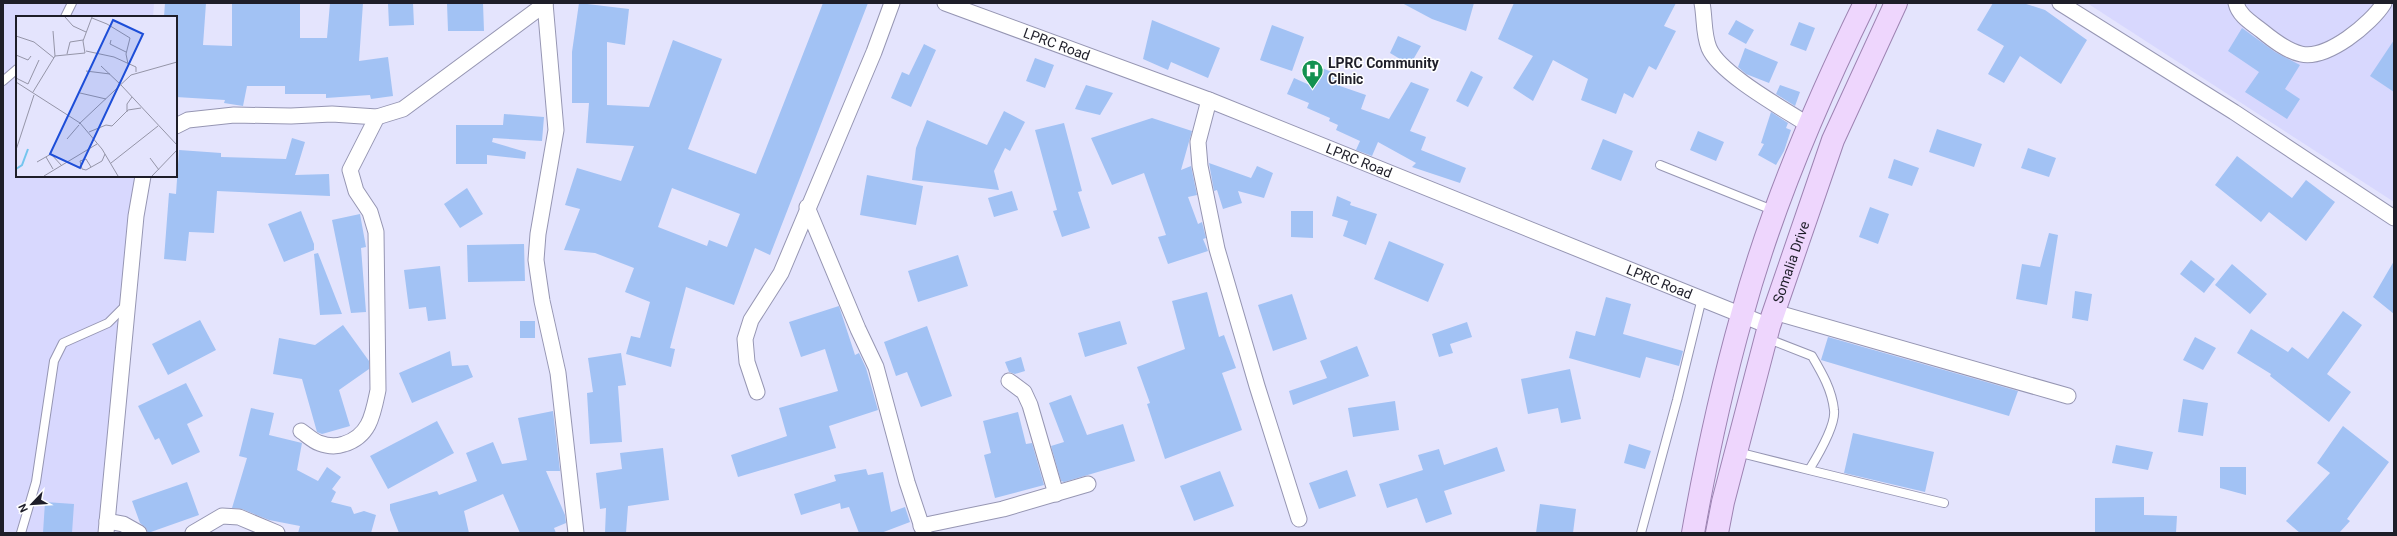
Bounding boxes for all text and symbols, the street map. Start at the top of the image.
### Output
inset map [16,16,177,177]
street label: LPRC Road [1021,24,1092,64]
place label: LPRC Community Clinic [1328,55,1440,87]
hospital icon: LPRC Community Clinic [1300,58,1326,91]
street label: LPRC Road [1324,140,1394,181]
street label: Somalia Drive [1769,219,1812,305]
street label: LPRC Road [1624,261,1695,302]
north arrow [12,484,52,524]
text: N [16,502,31,514]

